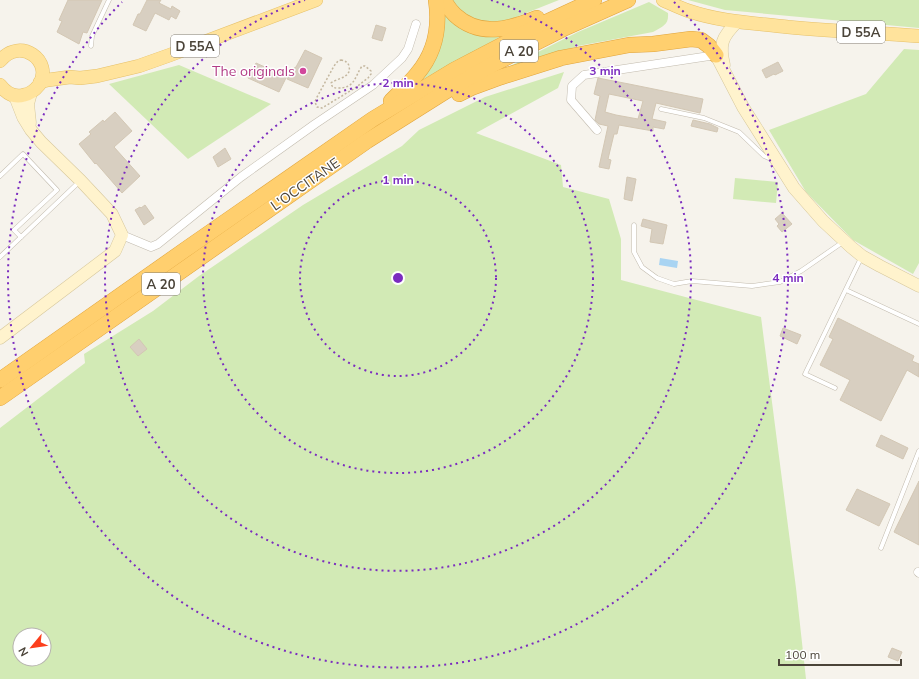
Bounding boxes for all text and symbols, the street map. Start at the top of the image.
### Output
road number: D 55A [837,21,885,43]
road number: D 55A [171,35,219,57]
road number: A 20 [500,40,538,62]
place label: The originals [212,62,295,80]
text: 3 min [589,63,621,78]
marker: The originals [298,66,308,76]
text: 2 min [382,75,414,90]
street label: L'OCCITANE [267,154,343,214]
text: 1 min [382,172,414,187]
text: 4 min [772,270,804,285]
centre of rings [391,271,405,285]
road number: A 20 [142,273,180,295]
north arrow [12,627,52,667]
scale bar [779,641,901,667]
text: N [15,645,31,659]
text: 100 m [785,647,820,662]

